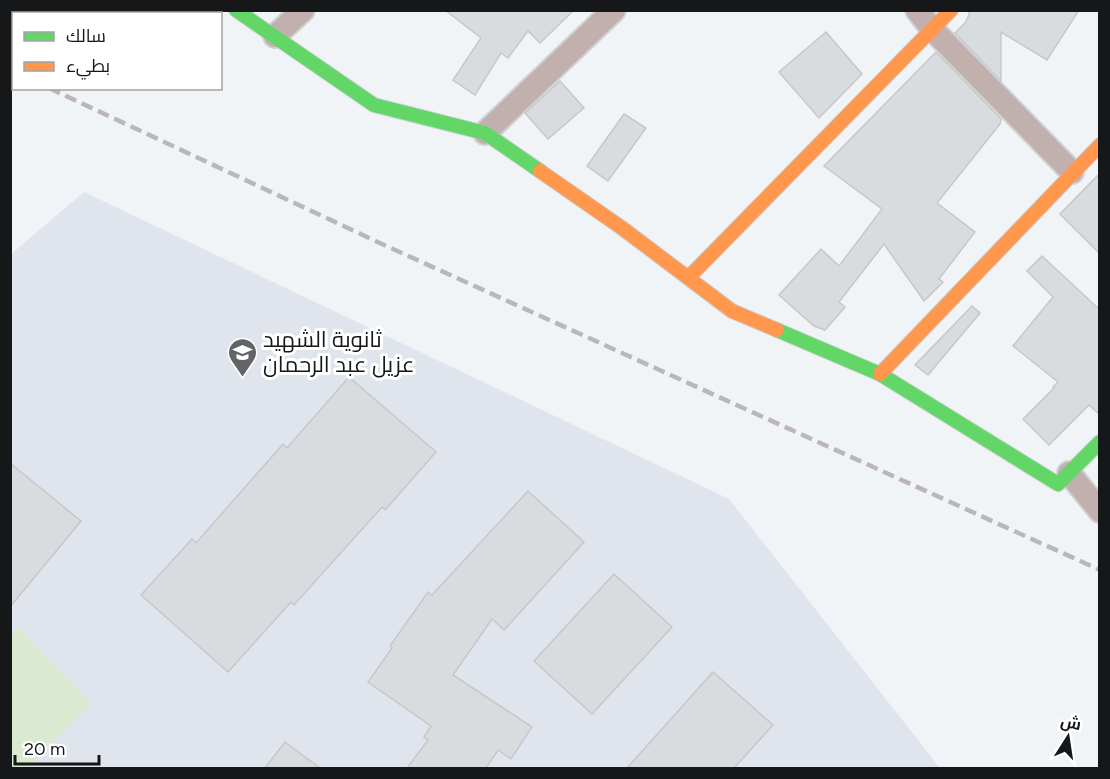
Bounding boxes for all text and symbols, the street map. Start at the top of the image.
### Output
legend [12,12,222,90]
text: سالك [66,25,106,47]
text: بطيء [66,55,110,80]
place label: ثانوية الشهيد عزيل عبد الرحمان [263,326,415,378]
school or university icon: ثانوية الشهيد عزيل عبد الرحمان [226,336,258,378]
north arrow [1038,707,1098,767]
text: ش [1059,711,1083,734]
scale bar [15,728,99,766]
text: 20 m [24,738,65,760]

